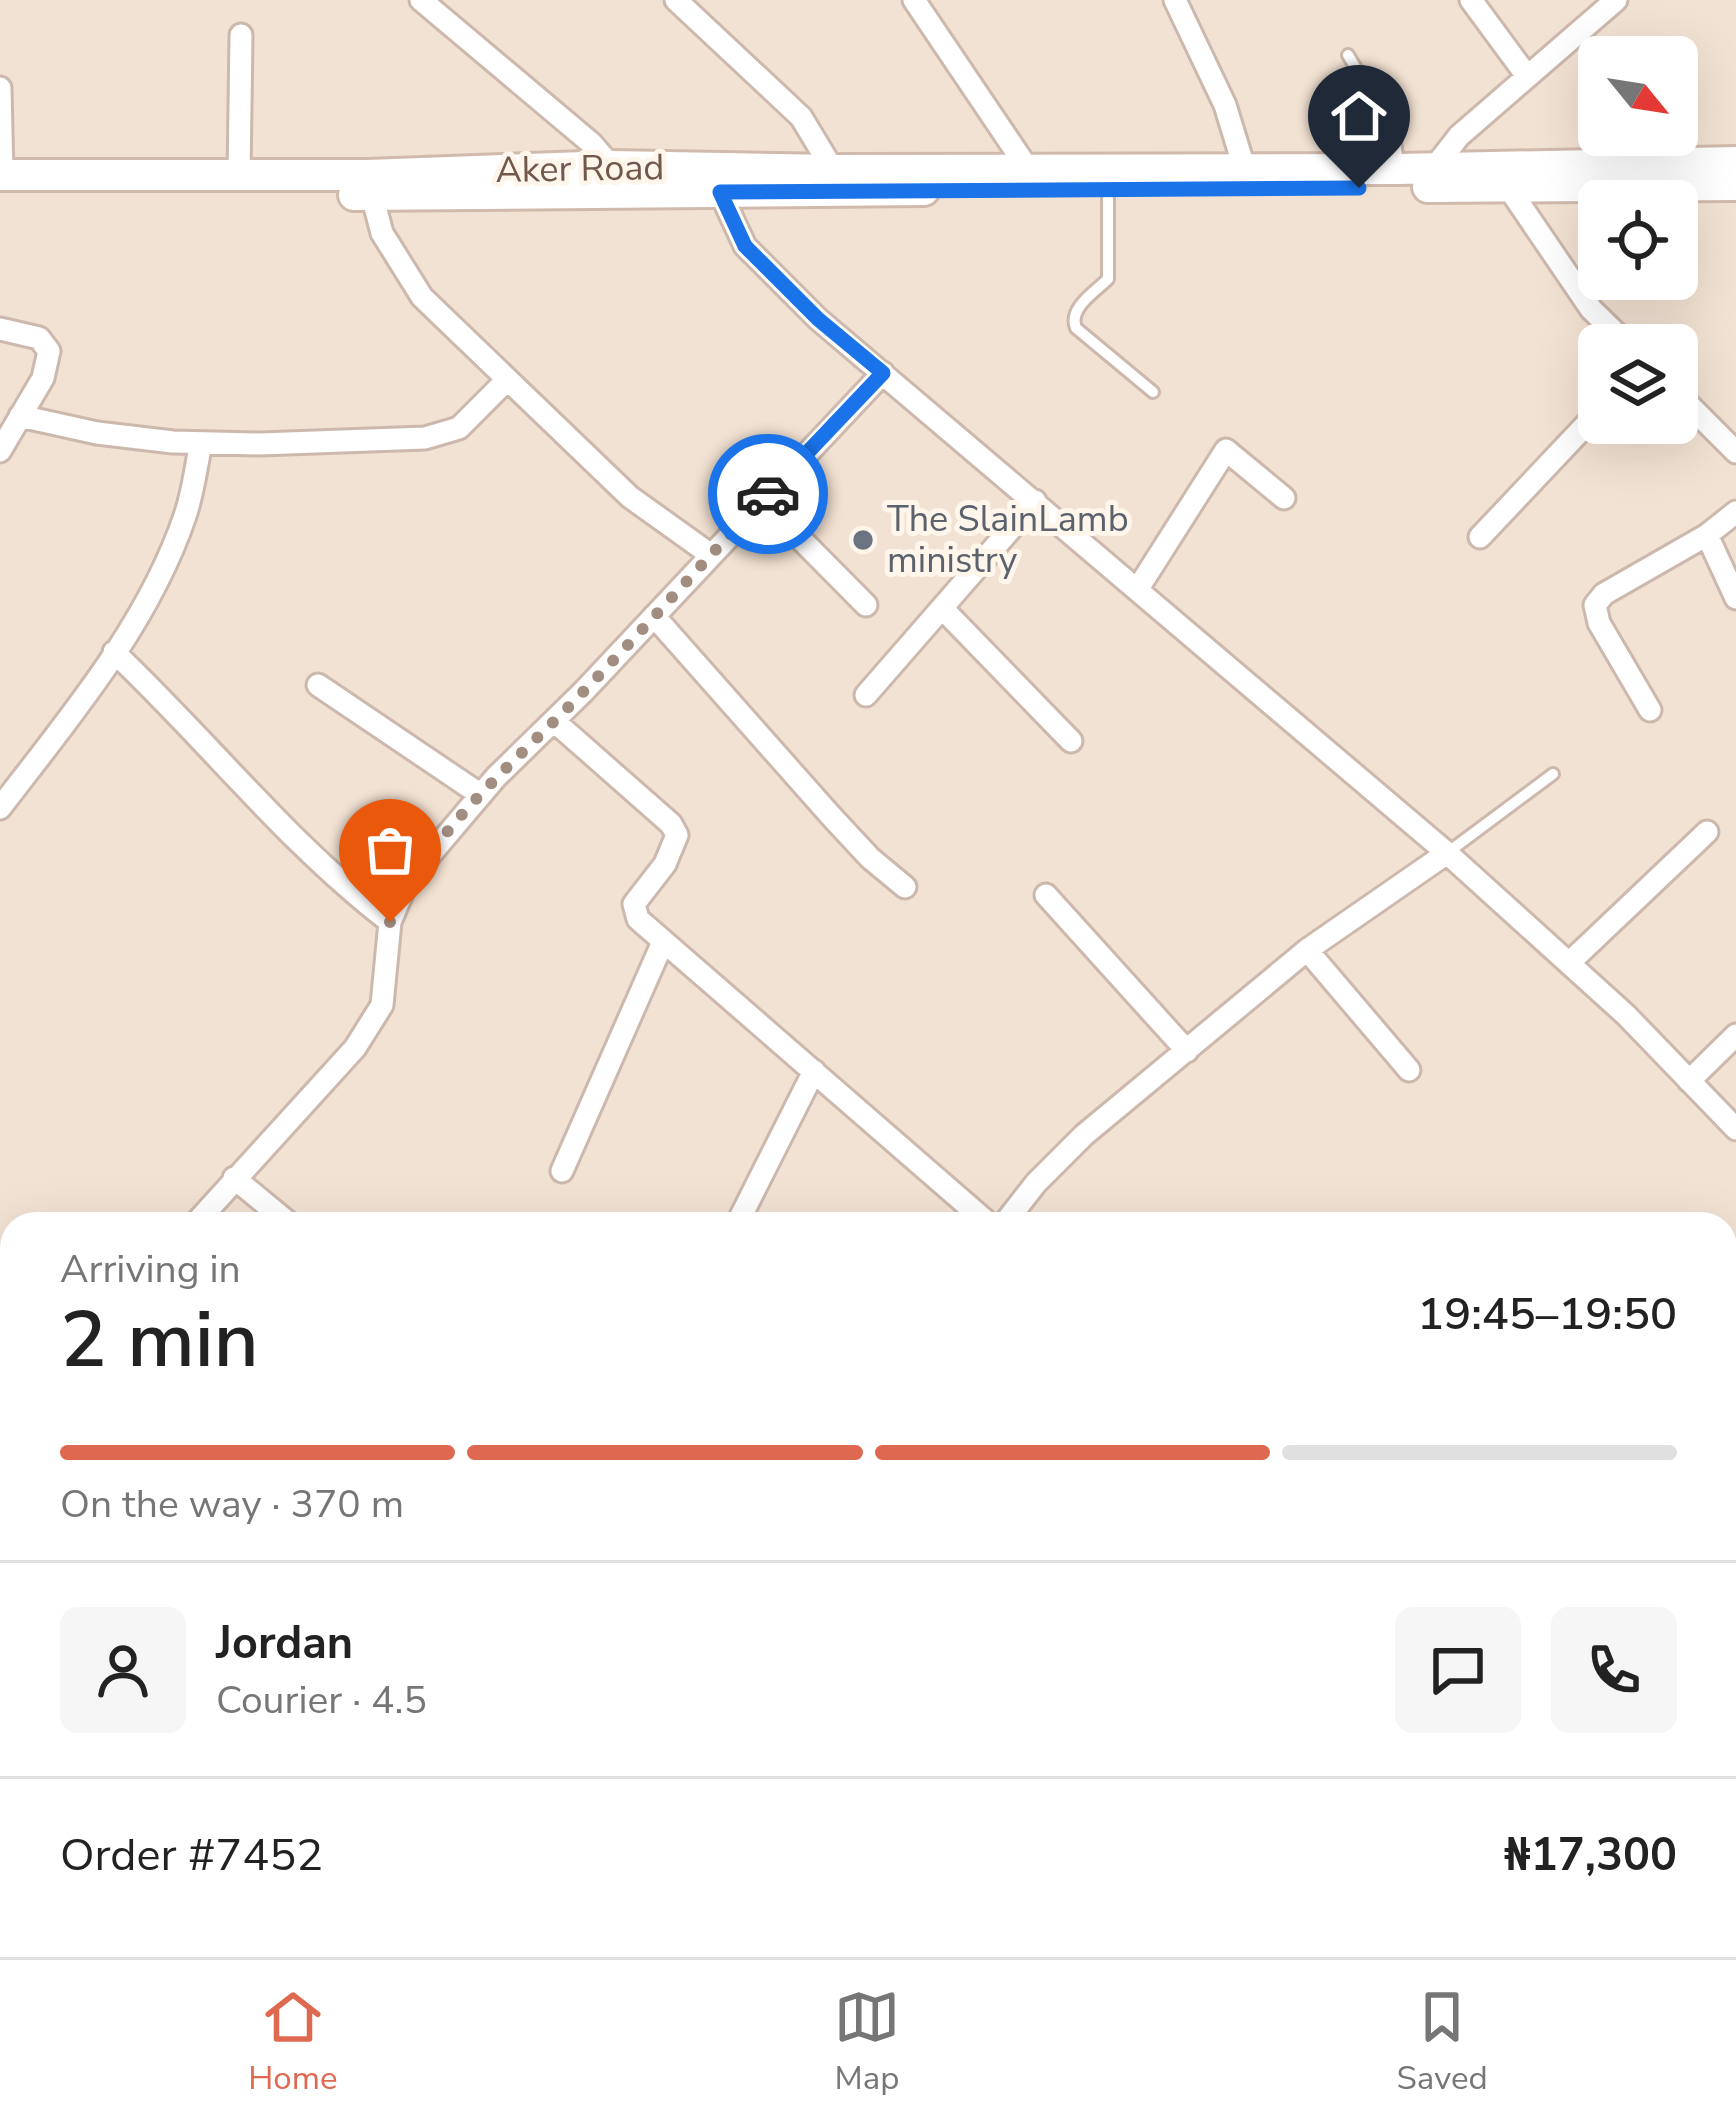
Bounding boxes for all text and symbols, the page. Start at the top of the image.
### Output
north arrow [1578,36,1698,156]
map controls [1578,36,1698,444]
pin [1308,65,1410,188]
icon: home [1326,83,1392,149]
street label: Aker Road [495,143,665,195]
button: locate [1578,180,1698,300]
button: layers [1578,324,1698,444]
courier [708,434,828,554]
icon: car [735,461,801,527]
place label: The SlainLamb ministry [887,495,1129,585]
marker: The SlainLamb ministry [850,527,876,553]
pin [339,799,441,922]
icon: bag [357,817,423,883]
text: Arriving in [60,1243,241,1296]
text: 19:45–19:50 [1417,1284,1677,1345]
text: 2 min [60,1287,259,1394]
text: On the way · 370 m [60,1478,404,1531]
button: person [60,1607,186,1733]
button: chat [1395,1607,1521,1733]
button: phone [1551,1607,1677,1733]
text: Jordan [216,1613,353,1674]
text: Courier · 4.5 [216,1674,427,1727]
text: Order #7452 [60,1825,323,1886]
text: ₦17,300 [1504,1825,1677,1886]
tab: Home [248,1984,338,2101]
tab: Map [834,1984,900,2101]
tab: Saved [1397,1984,1488,2101]

